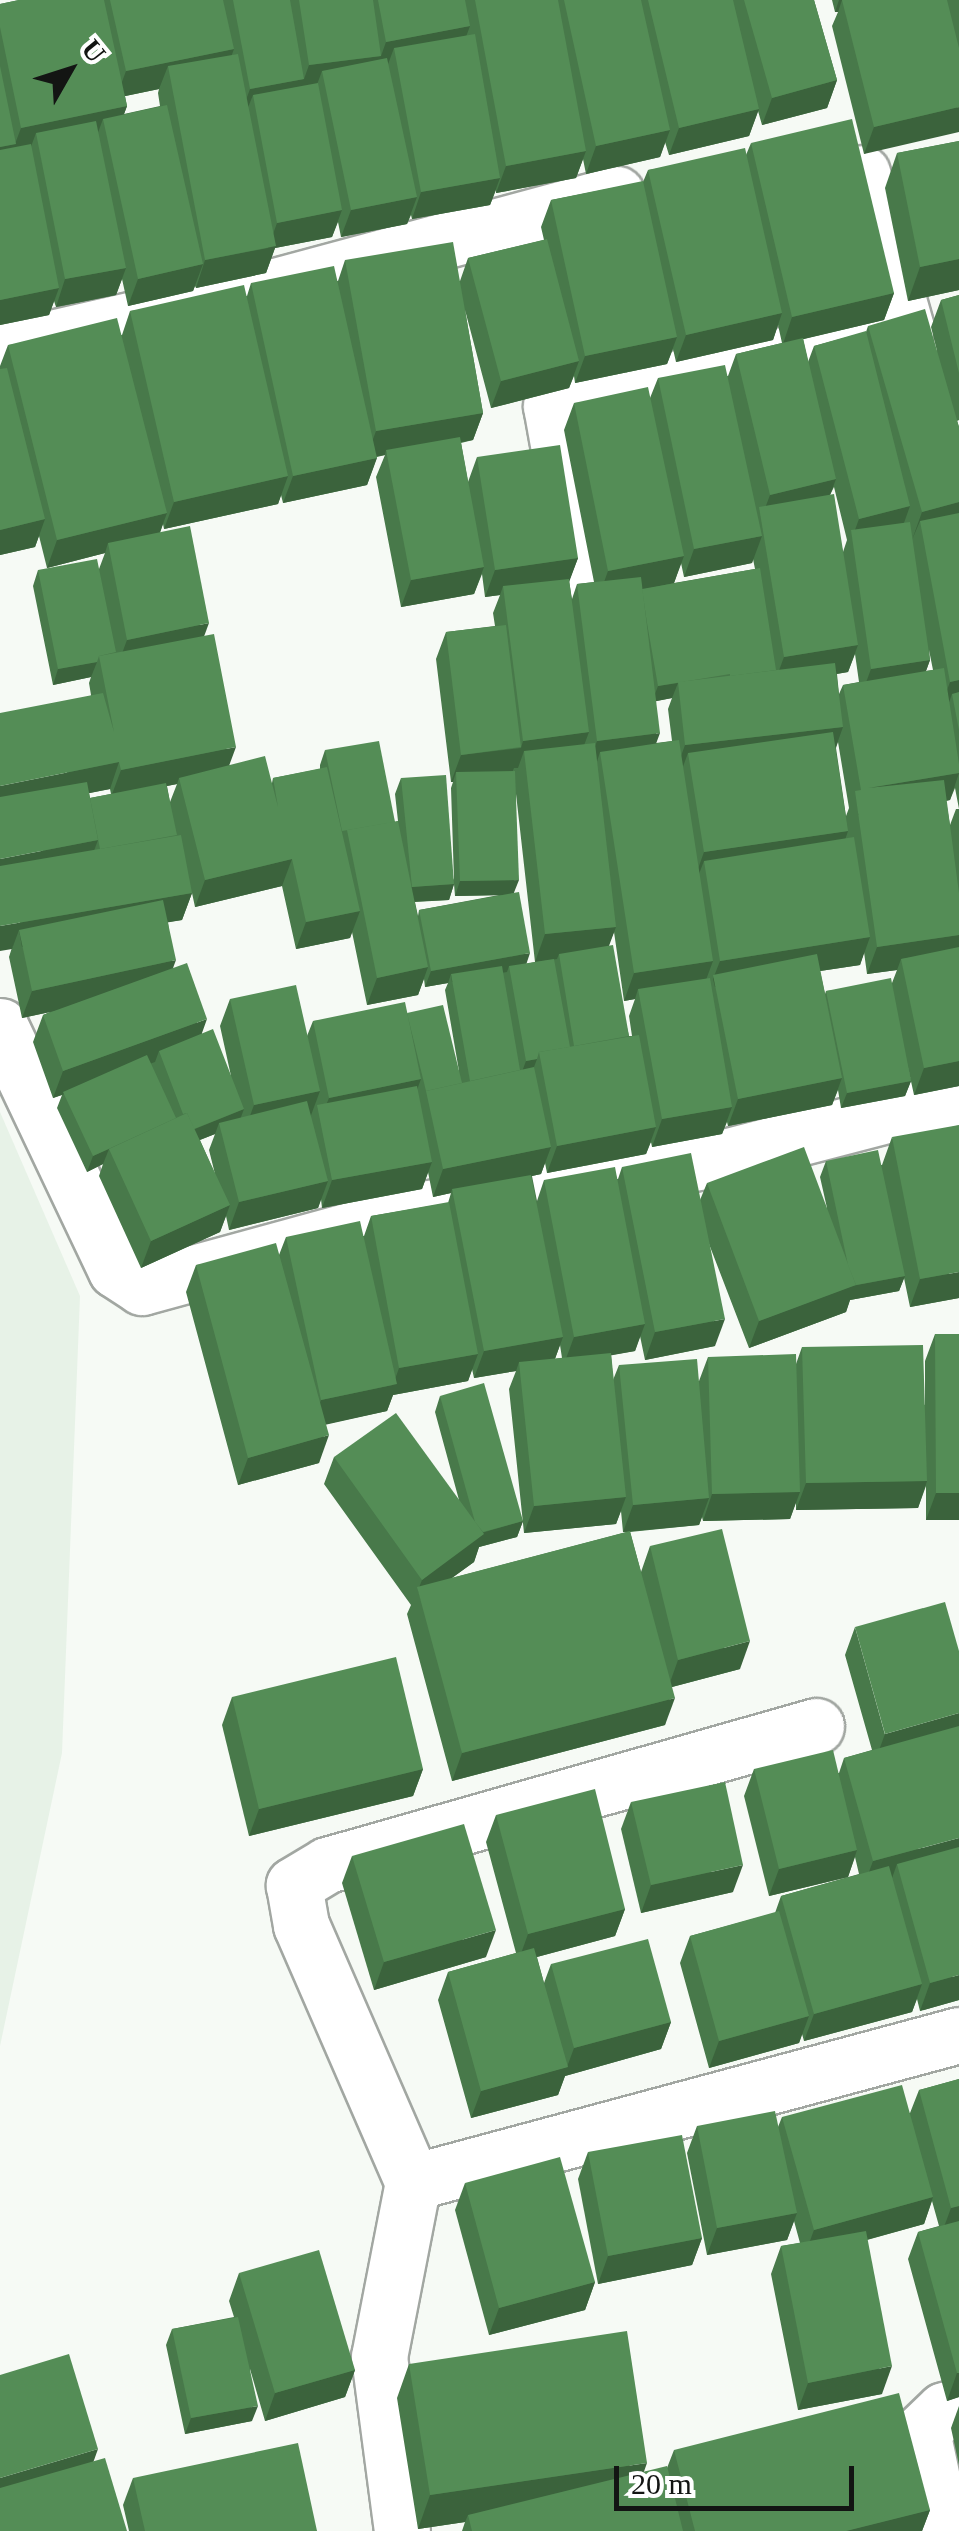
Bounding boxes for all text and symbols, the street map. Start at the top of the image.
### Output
north arrow [20,20,120,120]
text: U [75,33,112,68]
scale bar [619,2446,859,2508]
text: 20 m [631,2467,692,2500]

